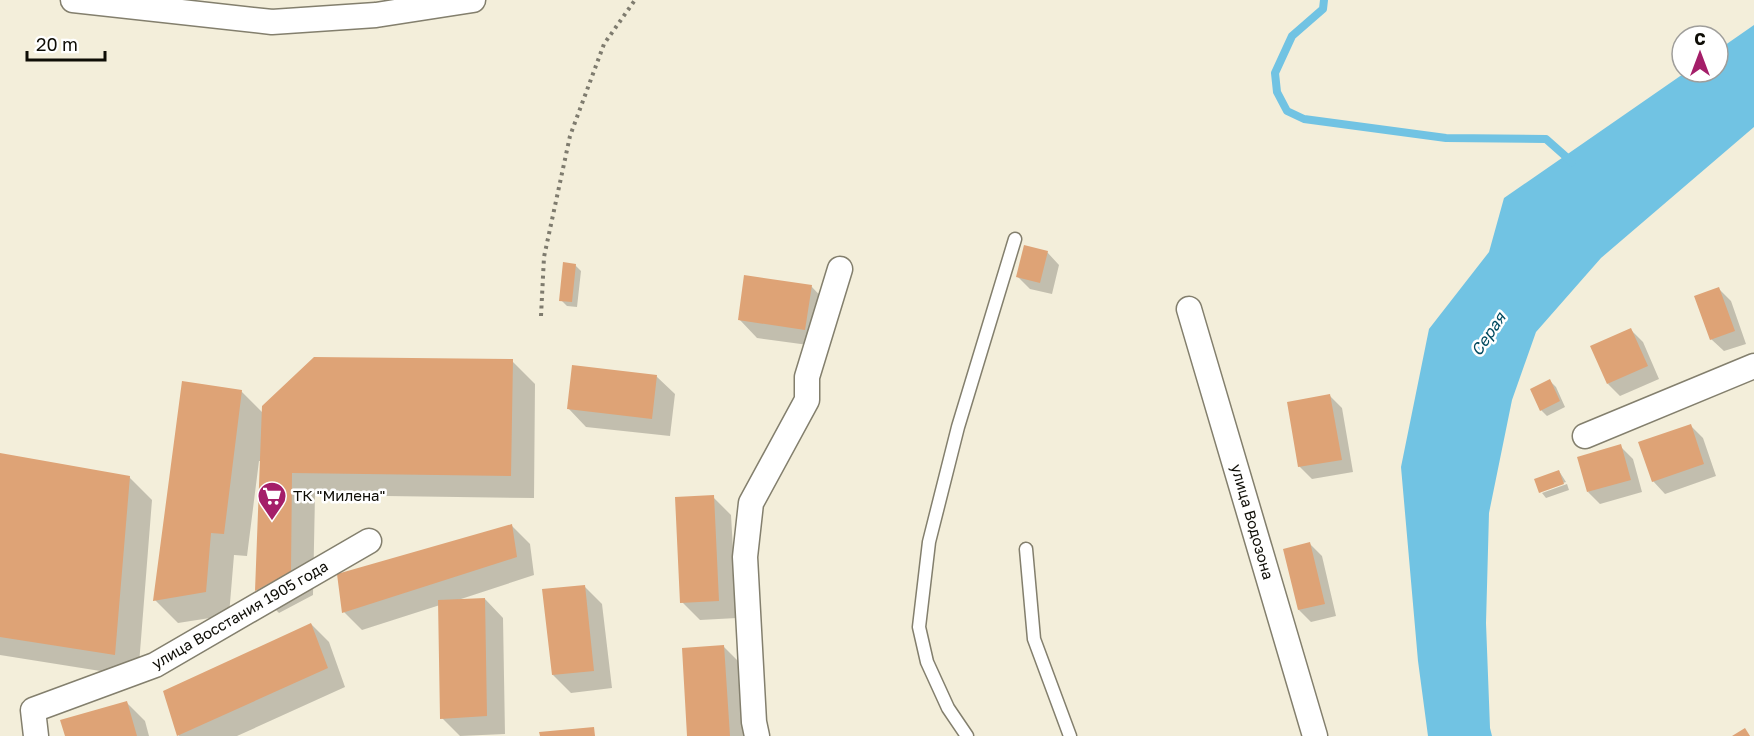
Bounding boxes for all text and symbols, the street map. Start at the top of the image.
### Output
scale bar [27,24,105,62]
north arrow [1670,24,1730,84]
text: С [1694,29,1706,49]
text: 20 m [36,33,78,55]
water label: Серая [1466,308,1510,360]
street label: улица Водозона [1228,462,1278,581]
supermarket icon: ТК "Милена" [256,480,288,522]
place label: ТК "Милена" [293,486,385,504]
street label: улица Восстания 1905 года [148,556,331,672]

